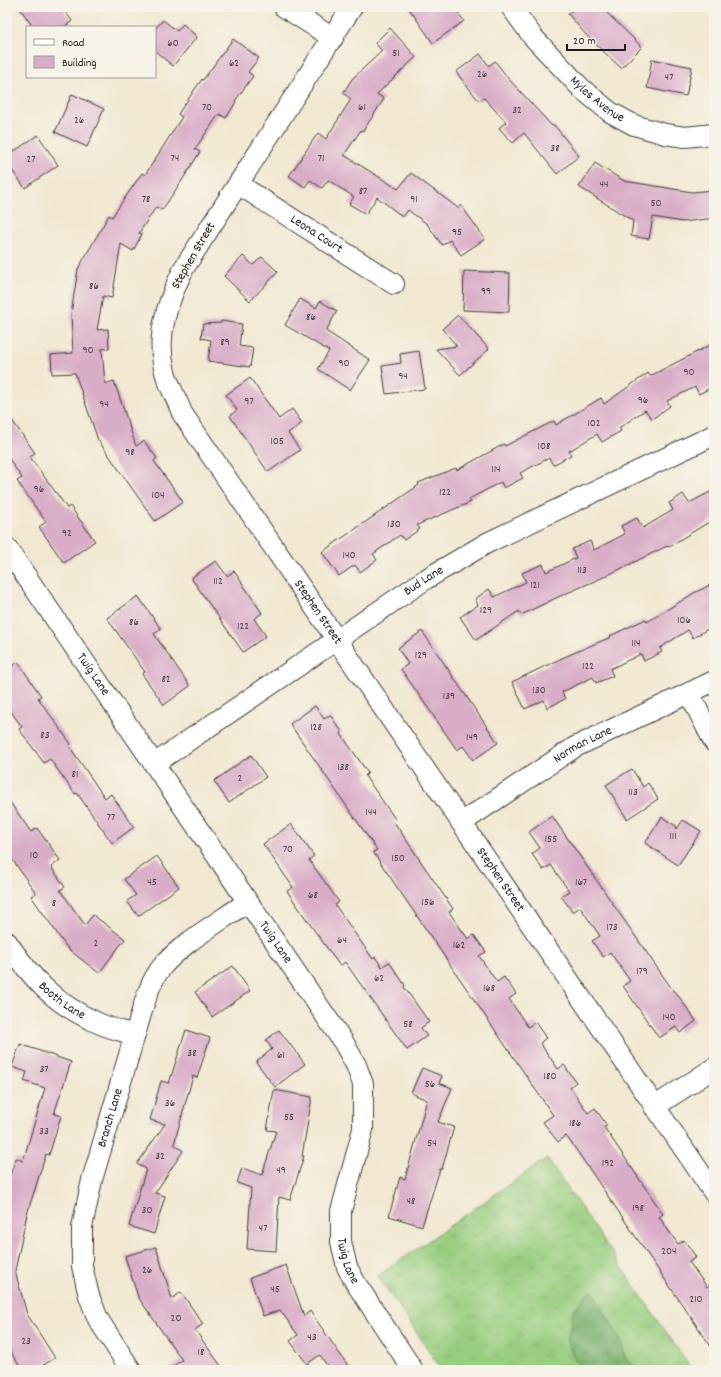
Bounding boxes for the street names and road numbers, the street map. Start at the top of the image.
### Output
street label: Myles Avenue [565,72,628,128]
street label: Leona Court [286,210,347,258]
street label: Stephen Street [167,219,221,293]
street label: Bud Lane [400,561,447,601]
street label: Stephen Street [289,576,347,648]
street label: Twig Lane [72,649,115,700]
street label: Norman Lane [550,721,616,768]
street label: Stephen Street [471,844,529,916]
street label: Twig Lane [254,917,297,968]
street label: Booth Lane [34,977,89,1025]
street label: Branch Lane [93,1086,128,1150]
street label: Twig Lane [332,1238,364,1288]

